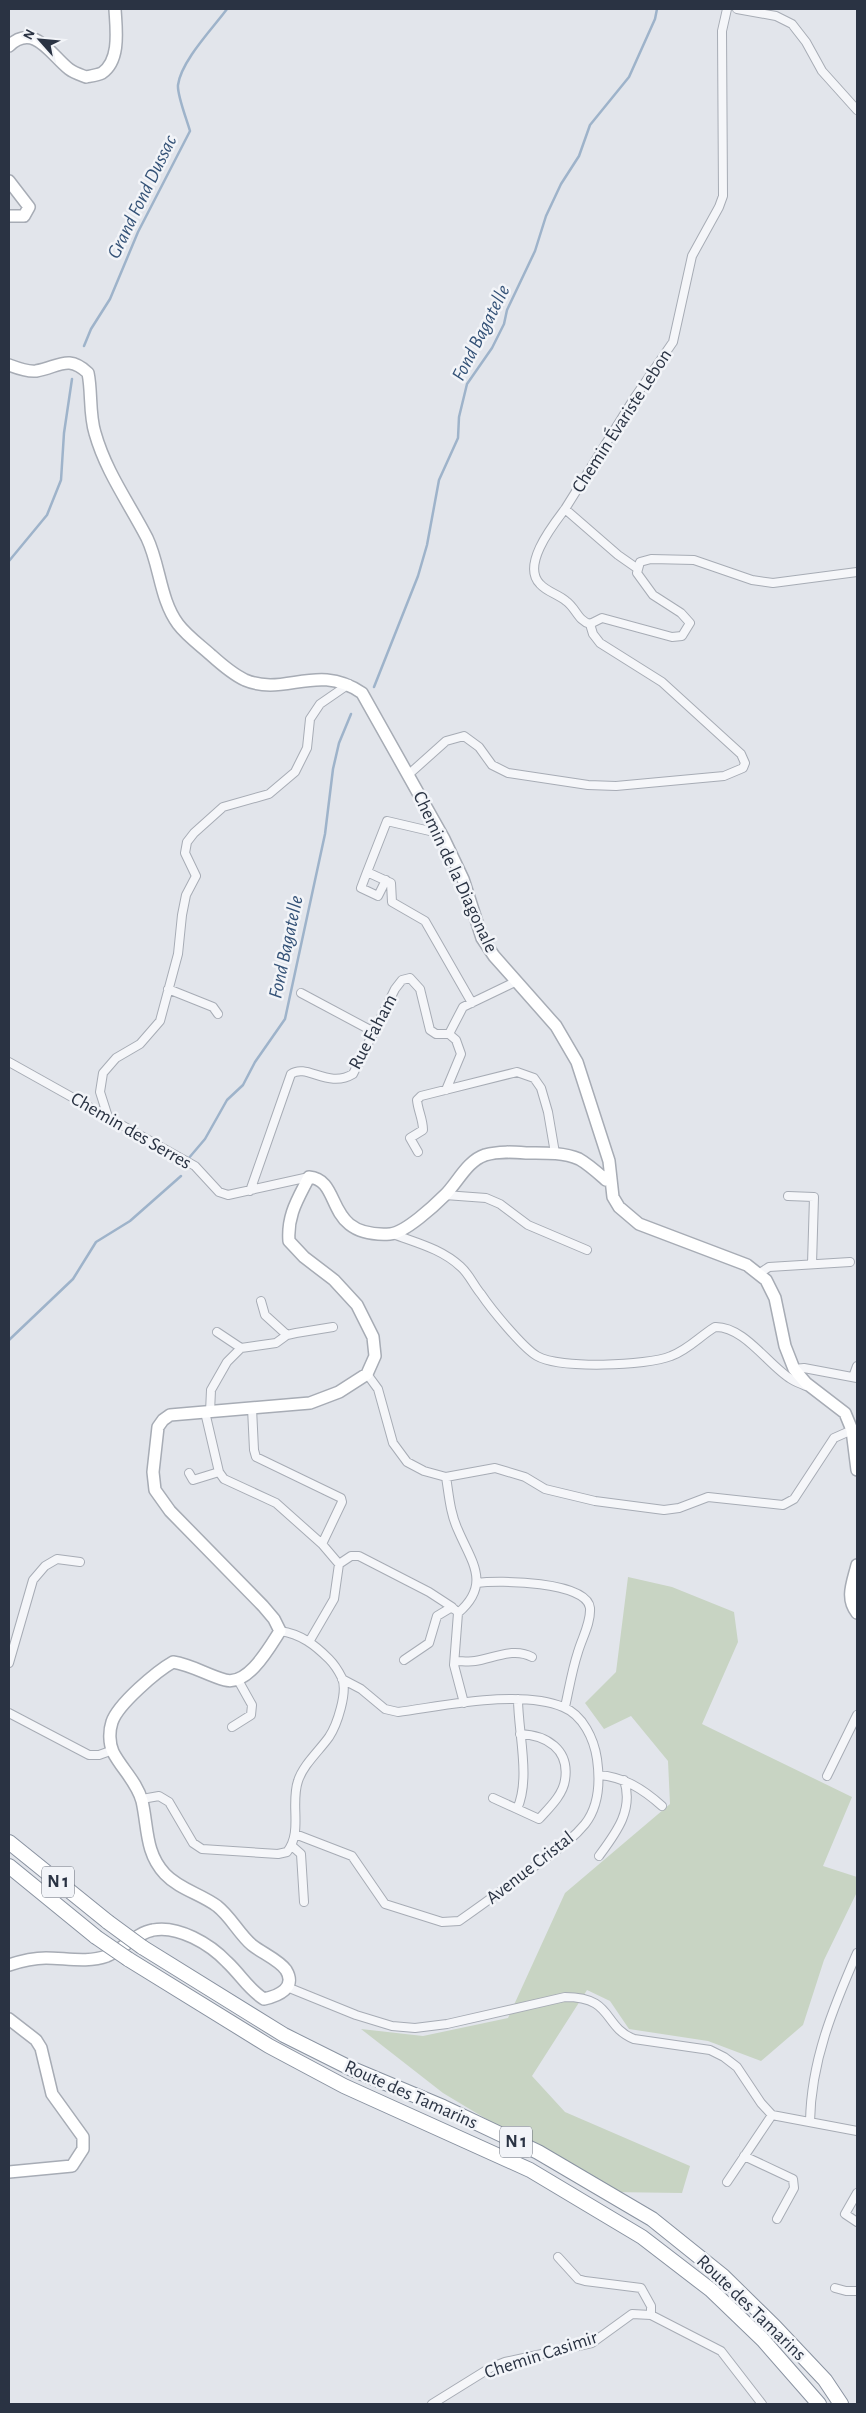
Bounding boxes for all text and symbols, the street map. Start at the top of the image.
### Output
north arrow [15,15,65,65]
text: N [21,27,38,42]
water label: Grand Fond Dussac [104,132,181,262]
water label: Fond Bagatelle [448,281,514,384]
street label: Chemin Évariste Lebon [567,345,675,496]
street label: Chemin de la Diagonale [409,788,501,956]
water label: Fond Bagatelle [265,893,307,1000]
street label: Rue Faham [345,991,401,1073]
street label: Chemin des Serres [68,1089,194,1173]
street label: Avenue Cristal [483,1828,577,1908]
road number: N 1 [42,1866,74,1898]
street label: Route des Tamarins [342,2057,480,2133]
road number: N 1 [500,2126,532,2158]
street label: Route des Tamarins [693,2251,809,2365]
street label: Chemin Casimir [482,2328,600,2382]

